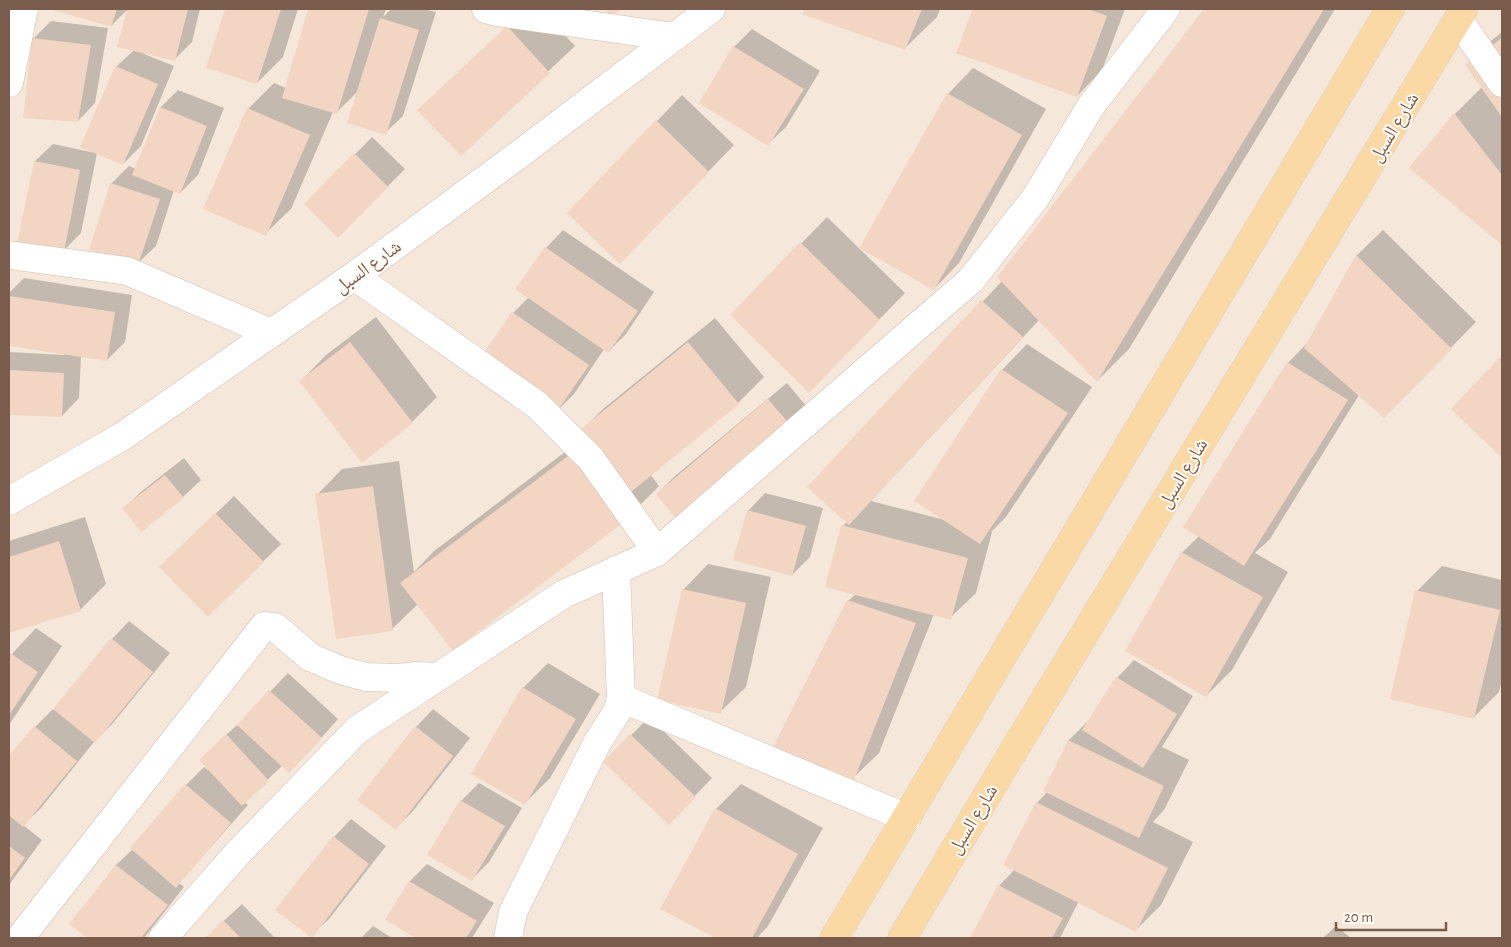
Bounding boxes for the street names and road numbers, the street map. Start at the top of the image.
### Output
street label: شارع السبل [1366,90,1423,166]
street label: شارع السبل [331,237,405,298]
street label: شارع السبل [1155,436,1212,512]
street label: شارع السبل [945,782,1002,858]

